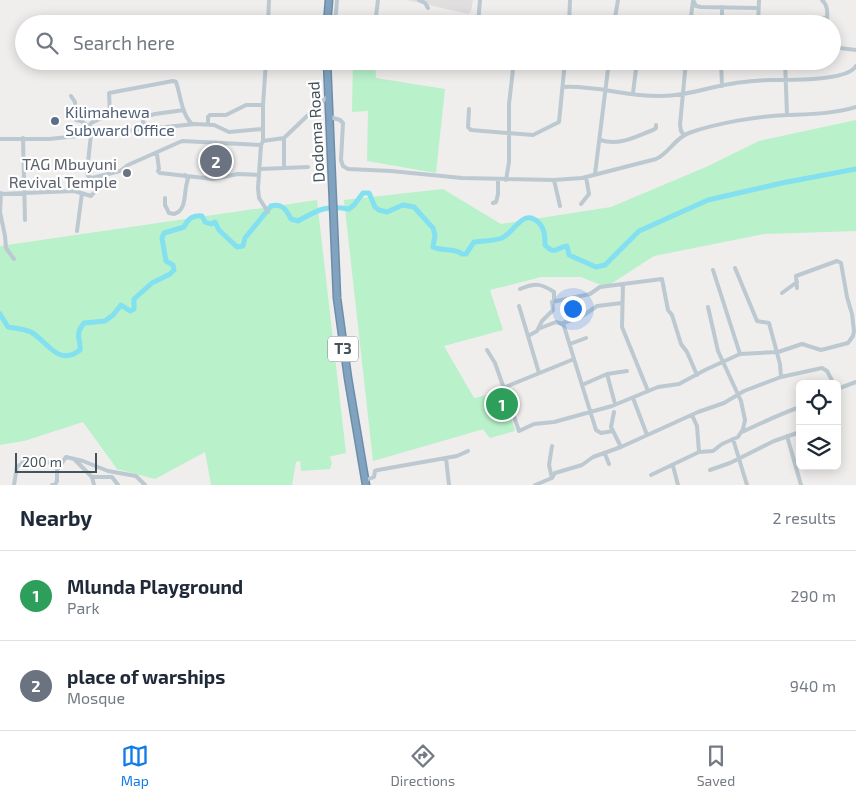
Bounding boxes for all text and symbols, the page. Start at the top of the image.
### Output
search box [15,15,841,70]
icon: search [33,29,61,57]
text: Search here [73,31,175,54]
street label: Dodoma Road [303,81,328,183]
place label: Kilimahewa Subward Office [65,102,175,139]
marker: Kilimahewa Subward Office [49,115,61,127]
pin: 2 [200,142,232,180]
place label: TAG Mbuyuni Revival Temple [9,154,117,191]
marker: TAG Mbuyuni Revival Temple [121,167,133,179]
your location [560,296,586,322]
road number: T3 [328,336,358,362]
map controls [796,380,841,470]
button: locate [796,380,841,425]
pin: 1 [486,385,518,423]
button: layers [796,425,841,470]
scale bar [15,450,98,473]
text: 200 m [22,453,62,470]
text: Nearby [20,505,92,530]
text: 2 results [773,508,836,527]
text: Mlunda Playground [67,575,243,598]
text: 1 [33,586,39,605]
text: 290 m [791,586,836,605]
text: Park [67,598,100,617]
text: place of warships [67,665,225,688]
text: 2 [31,676,41,695]
text: 940 m [790,676,836,695]
text: Mosque [67,688,125,707]
tab: Map [121,742,149,789]
tab: Directions [391,742,455,789]
tab: Saved [697,742,735,789]

